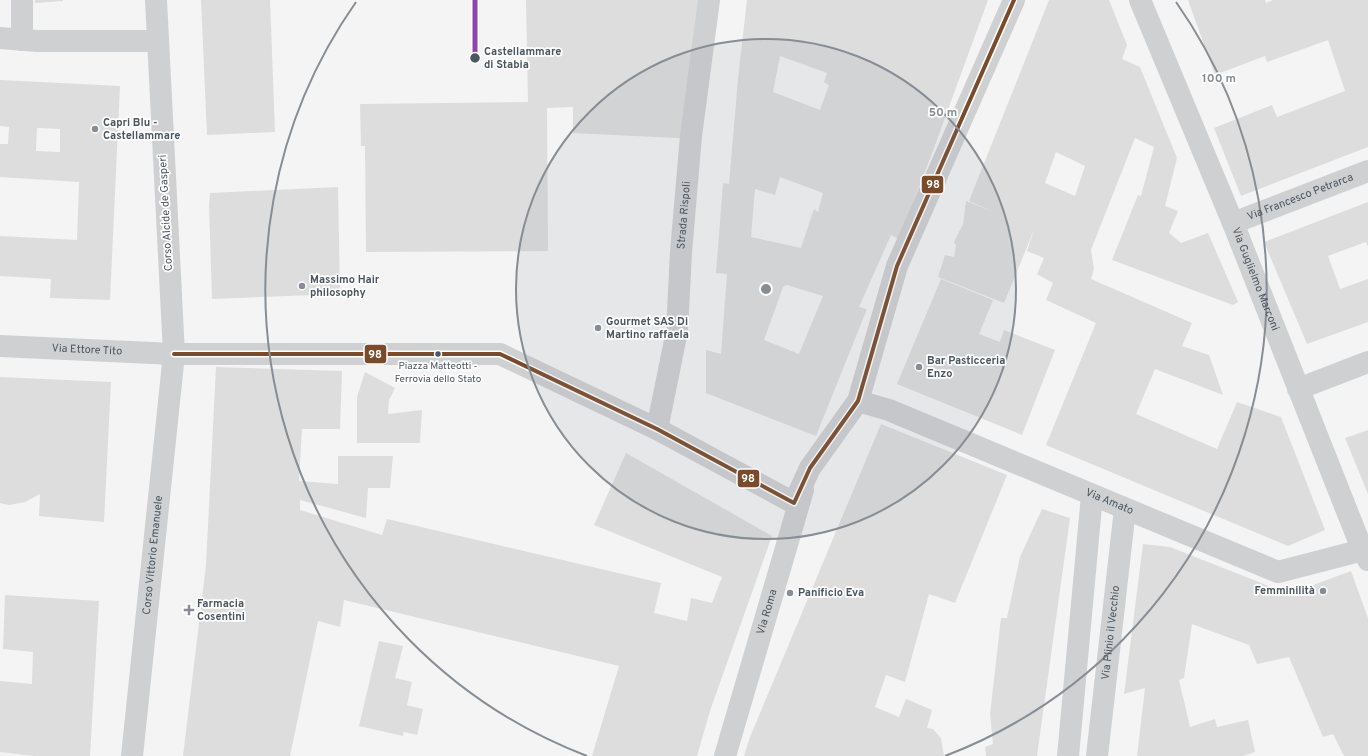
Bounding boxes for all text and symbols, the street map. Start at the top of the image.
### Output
place label: Castellammare di Stabia [484,45,561,72]
marker: Castellammare di Stabia [468,51,482,65]
text: 100 m [1202,71,1236,87]
text: 50 m [929,105,957,121]
place label: Capri Blu - Castellammare [103,116,180,143]
marker: Capri Blu - Castellammare [90,124,100,134]
street label: Corso Alcide de Gasperi [156,154,176,272]
street label: Via Francesco Petrarca [1245,170,1355,224]
line badge: 98 [921,175,944,194]
text: 98 [926,178,940,192]
street label: Strada Rispoli [674,181,694,250]
street label: Via Guglielmo Marconi [1228,225,1282,333]
place label: Massimo Hair philosophy [310,273,380,300]
marker: Massimo Hair philosophy [297,281,307,291]
centre of rings [759,282,773,296]
place label: Gourmet SAS Di Martino raffaela [606,315,689,342]
marker: Gourmet SAS Di Martino raffaela [593,323,603,333]
street label: Via Ettore Tito [51,341,122,359]
line badge: 98 [364,344,387,364]
text: 98 [368,348,382,362]
marker: Piazza Matteotti - Ferrovia dello Stato [433,349,443,359]
place label: Bar Pasticceria Enzo [927,354,1005,381]
place label: Piazza Matteotti - Ferrovia dello Stato [395,360,482,386]
marker: Bar Pasticceria Enzo [914,362,924,372]
line badge: 98 [737,469,760,488]
text: 98 [741,472,755,486]
street label: Via Amato [1083,486,1135,518]
street label: Corso Vittorio Emanuele [140,495,166,615]
place label: Femminilità [1255,584,1315,598]
street label: Via Plinio il Vecchio [1099,585,1123,681]
place label: Panificio Eva [798,586,864,600]
marker: Femminilità [1318,586,1328,596]
street label: Via Roma [754,587,781,636]
marker: Panificio Eva [785,588,795,598]
place label: Farmacia Cosentini [197,597,245,624]
marker: Farmacia Cosentini [184,605,194,615]

